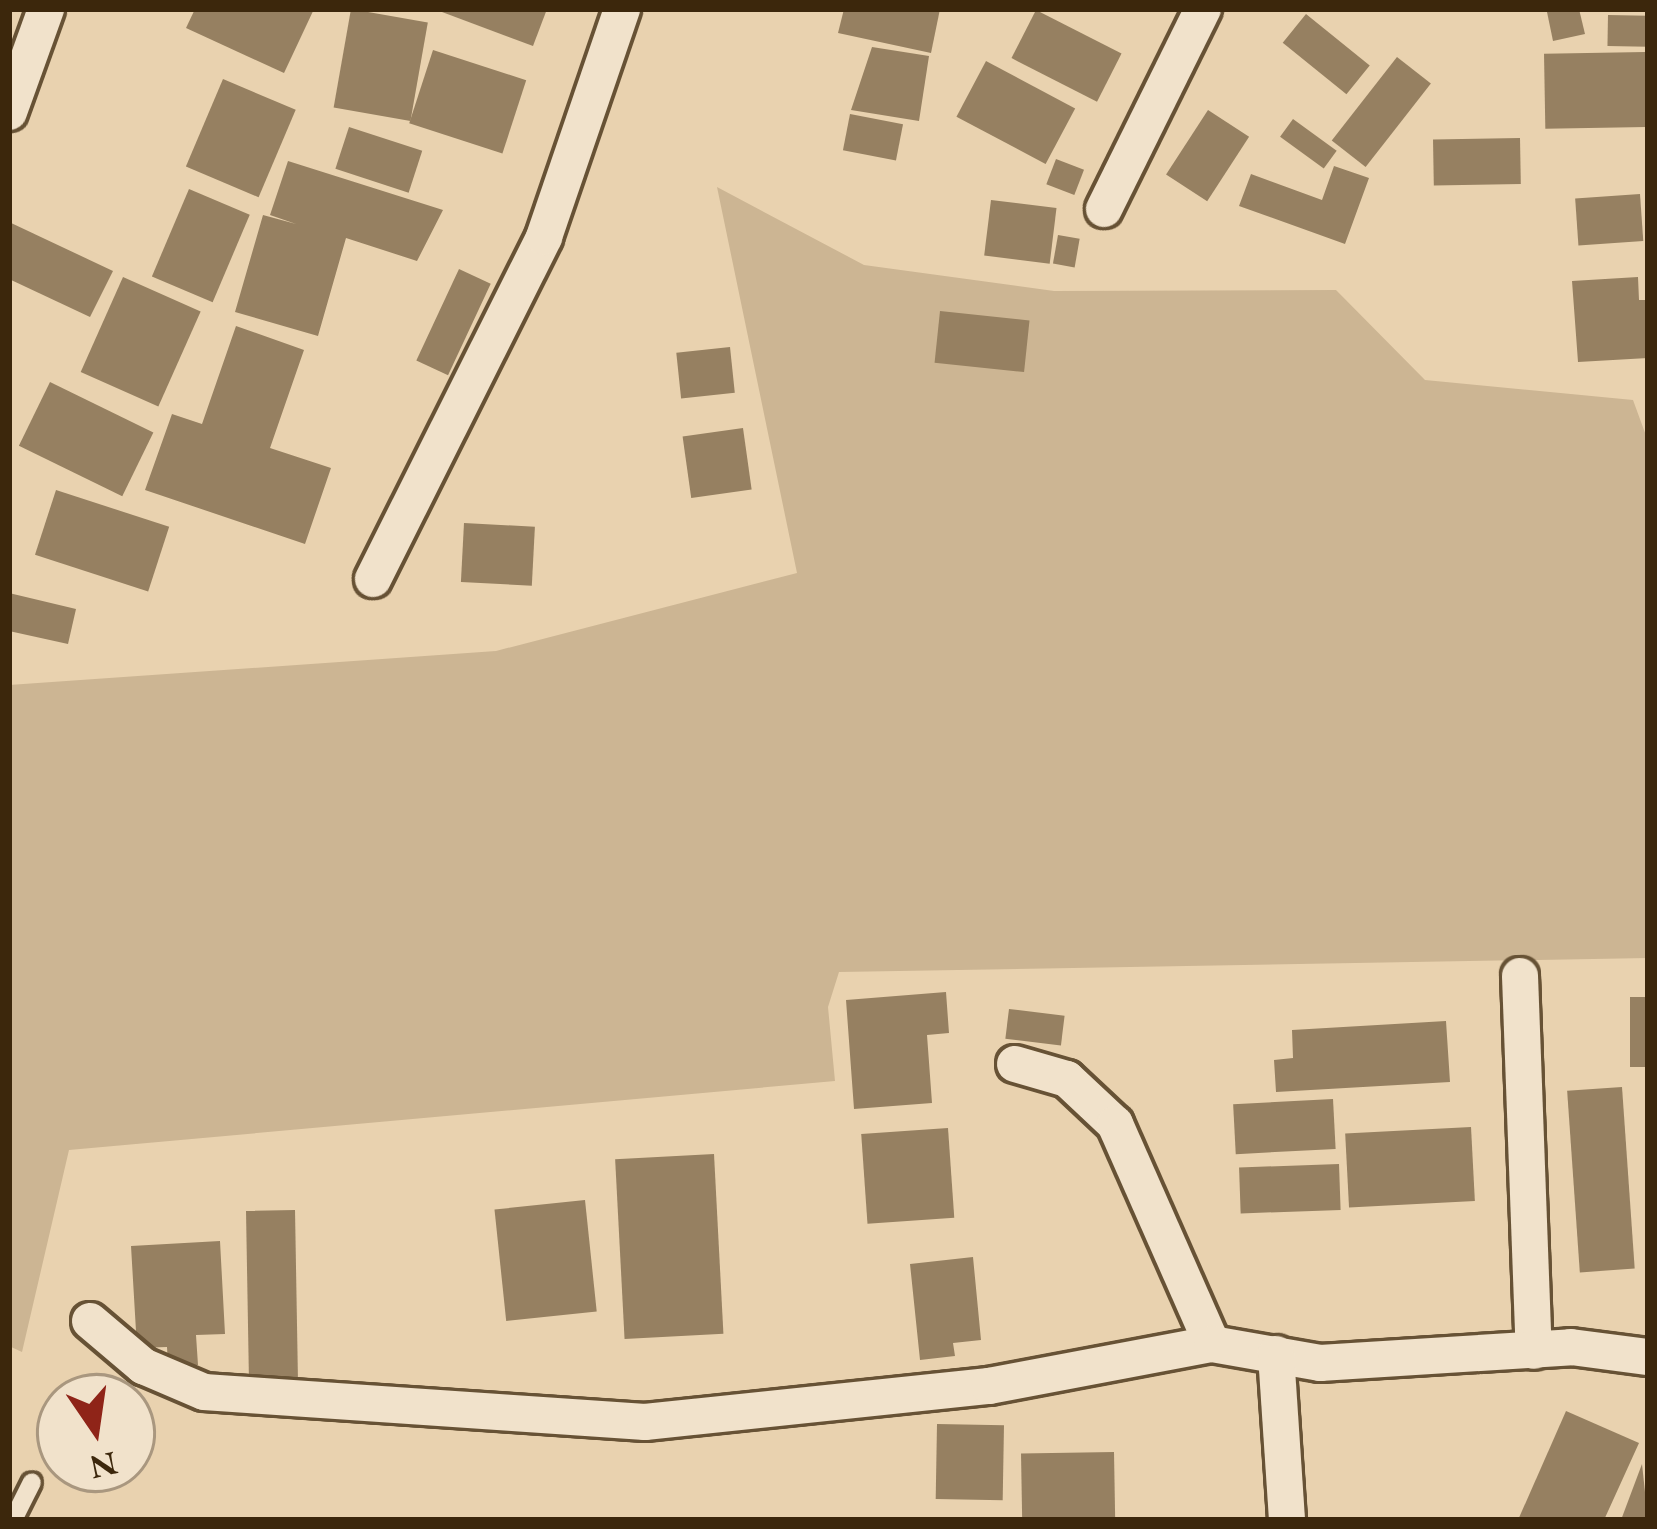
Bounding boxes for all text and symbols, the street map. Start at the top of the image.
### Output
north arrow [36,1373,156,1493]
text: N [86,1442,121,1490]

